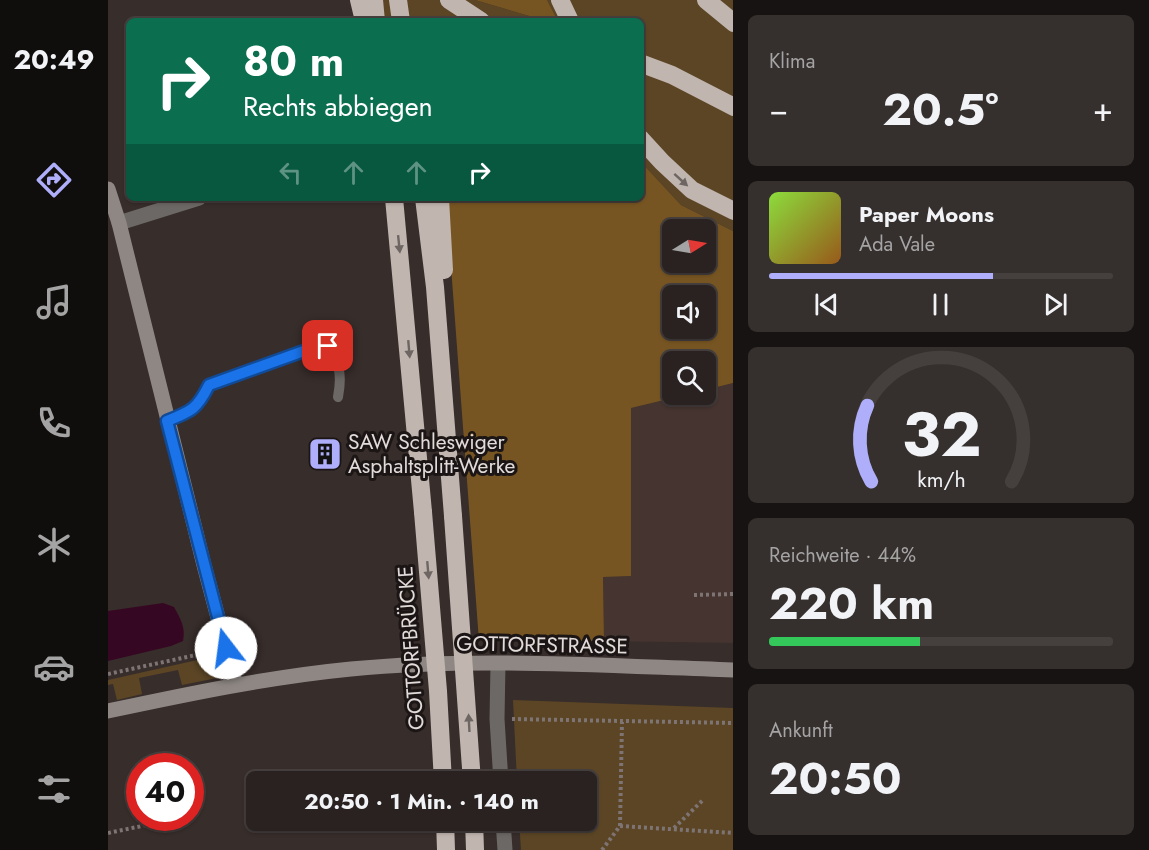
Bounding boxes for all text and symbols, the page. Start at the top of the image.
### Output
text: 80 m [243,31,344,92]
text: 20:49 [13,40,95,79]
icon: right [144,42,222,120]
text: Klima [769,47,815,76]
text: 20.5° [882,77,999,142]
text: − [769,86,788,133]
text: + [1093,86,1113,133]
text: Rechts abbiegen [243,87,433,126]
icon: left [274,156,307,189]
icon: ahead [337,156,370,189]
icon: ahead [400,156,433,189]
icon: right [463,156,496,189]
icon: directions [33,159,75,201]
one-way arrow [673,173,688,186]
text: Paper Moons [859,198,994,230]
north arrow [662,219,716,273]
map controls [662,219,716,405]
text: Ada Vale [859,230,935,259]
one-way arrow [394,235,404,254]
icon: music [33,281,75,323]
button: sound [662,285,716,339]
icon: previous [810,288,843,321]
icon: pause [924,288,957,321]
icon: next [1039,288,1072,321]
pin [302,320,353,371]
icon: arrive [311,329,344,362]
one-way arrow [404,339,414,358]
button: search [662,351,716,405]
text: 32 [901,389,981,479]
icon: phone [33,402,75,444]
place label: SAW Schleswiger Asphaltsplitt-Werke [348,427,516,481]
building icon: SAW Schleswiger Asphaltsplitt-Werke [307,436,343,472]
text: km/h [917,464,965,495]
icon: climate [33,524,75,566]
text: Reichweite · 44% [769,541,916,570]
one-way arrow [423,561,433,580]
street label: GOTTORFBRÜCKE [390,565,432,731]
text: 220 km [769,571,934,636]
position arrow [194,616,258,680]
street label: GOTTORFSTRASSE [456,629,628,661]
icon: car [33,646,75,688]
one-way arrow [464,714,473,733]
text: Ankunft [769,716,833,745]
text: 20:50 [769,746,902,811]
speed limit sign: 40 [126,753,204,831]
icon: filters [33,768,75,810]
text: 20:50 · 1 Min. · 140 m [304,785,539,817]

